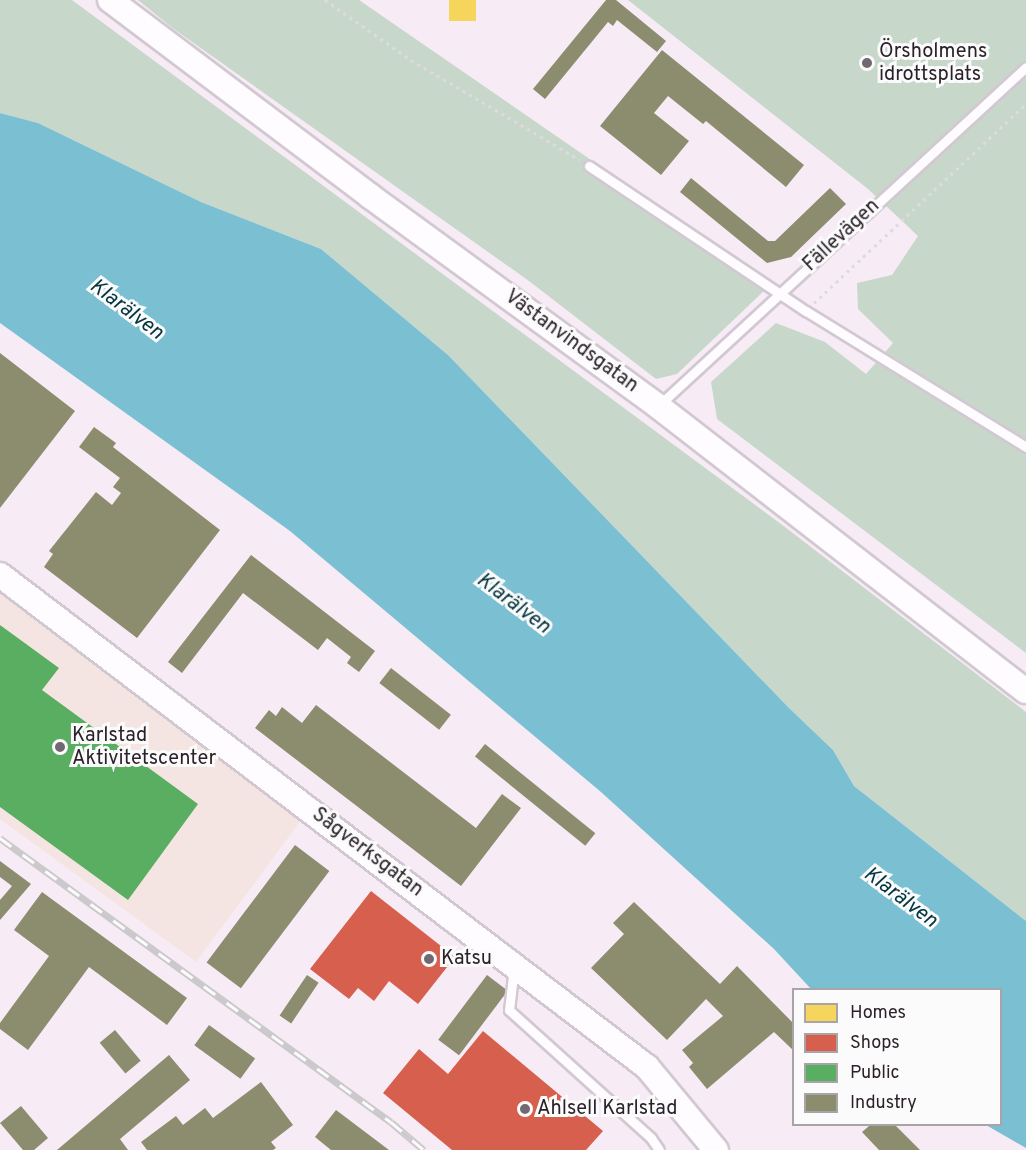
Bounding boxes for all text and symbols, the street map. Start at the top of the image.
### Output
place label: Örsholmens idrottsplats [879,40,987,87]
marker: Örsholmens idrottsplats [860,56,874,70]
street label: Fällevägen [799,195,885,277]
water label: Klarälven [84,274,168,346]
street label: Västanvindsgatan [500,285,642,399]
water label: Klarälven [471,568,555,640]
place label: Karlstad Aktivitetscenter [72,724,216,771]
marker: Karlstad Aktivitetscenter [53,740,67,754]
street label: Sågverksgatan [307,803,427,903]
water label: Klarälven [858,862,942,934]
place label: Katsu [441,947,492,971]
marker: Katsu [422,952,436,966]
legend [792,988,1002,1126]
text: Homes [850,1002,906,1025]
text: Shops [850,1032,900,1055]
text: Public [850,1062,900,1085]
text: Industry [850,1092,917,1115]
place label: Ahlsell Karlstad [537,1097,677,1121]
marker: Ahlsell Karlstad [518,1102,532,1116]

